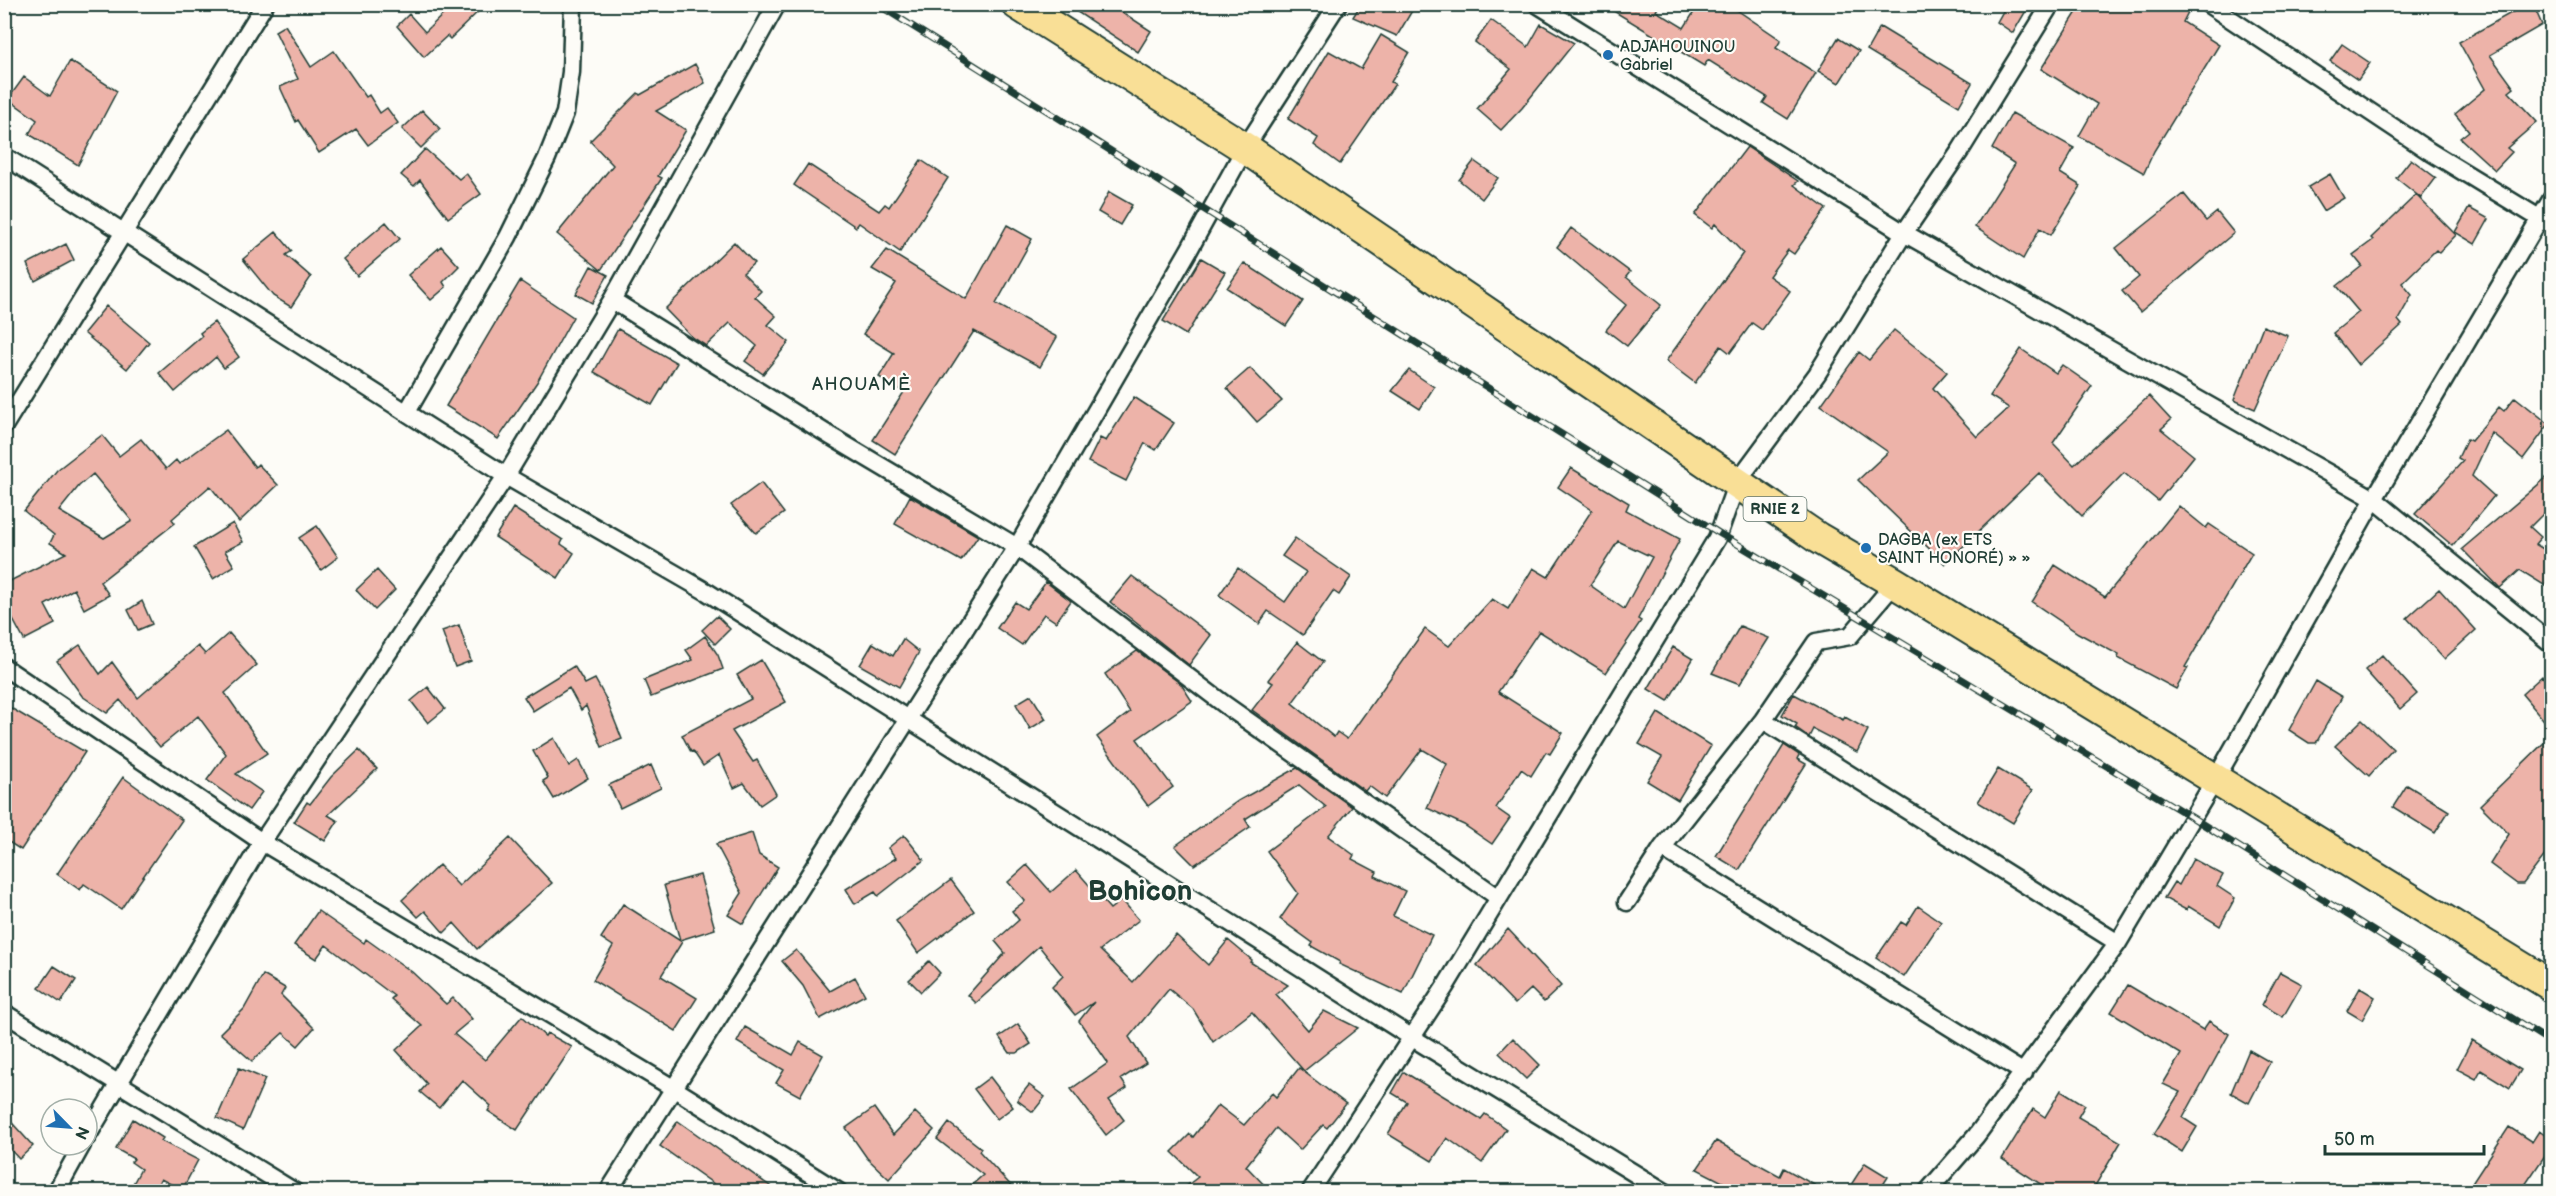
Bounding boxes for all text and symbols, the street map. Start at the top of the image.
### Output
place label: ADJAHOUINOU Gabriel [1620,38,1735,75]
marker: ADJAHOUINOU Gabriel [1601,48,1615,62]
district label: AHOUAMÈ [812,372,912,395]
road number: RNIE 2 [1744,497,1806,521]
place label: DAGBA (ex ETS SAINT HONORÉ) » » [1878,531,2031,568]
marker: DAGBA (ex ETS SAINT HONORÉ) » » [1859,541,1873,555]
district label: Bohicon [1088,875,1192,908]
north arrow [39,1097,99,1157]
scale bar [2325,1118,2484,1156]
text: N [70,1123,92,1142]
text: 50 m [2334,1129,2375,1150]

